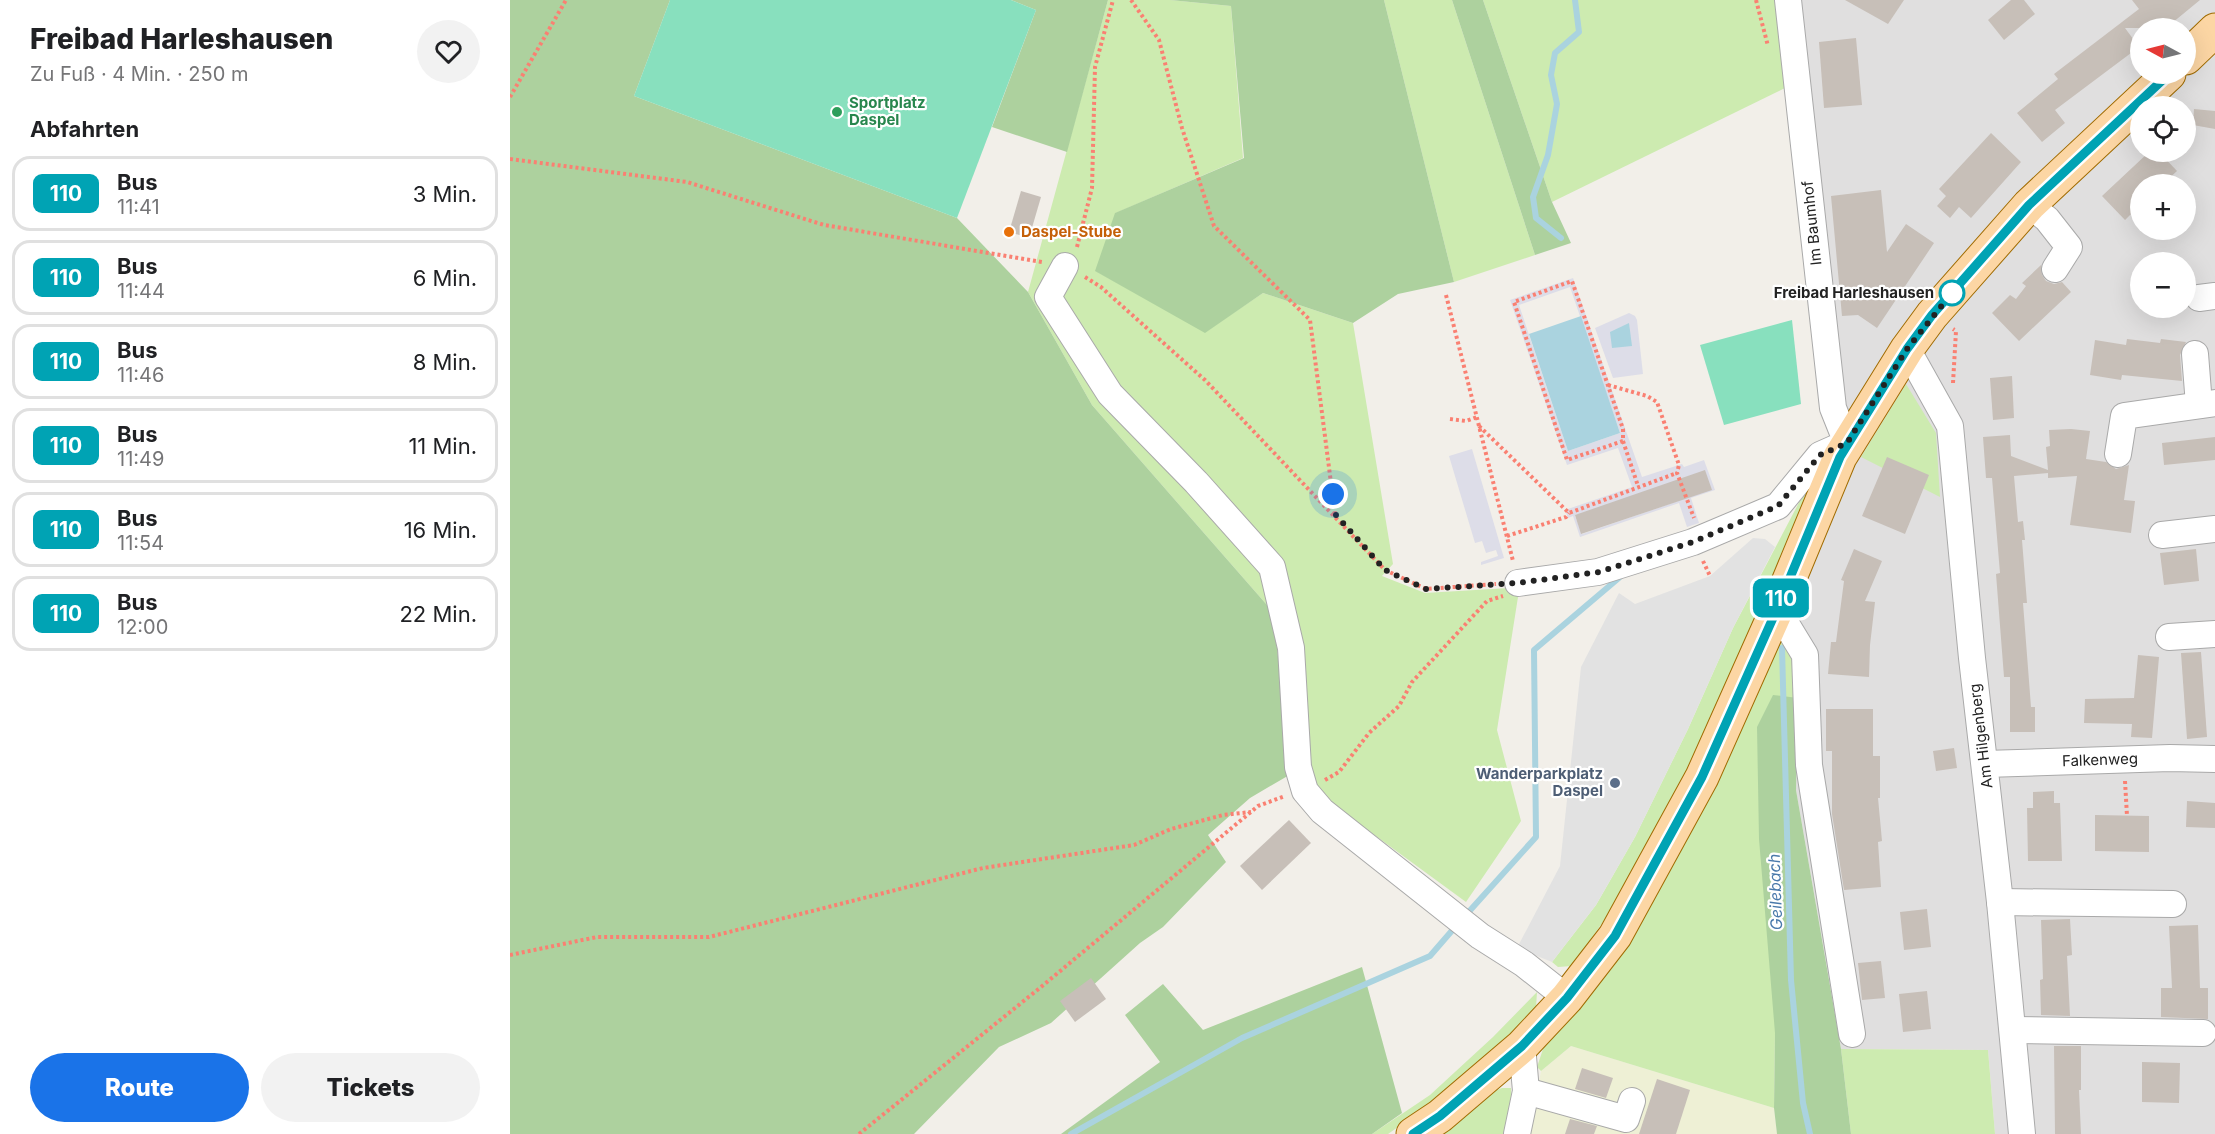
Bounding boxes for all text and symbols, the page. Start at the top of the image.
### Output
north arrow [2130,18,2196,84]
map controls [2130,18,2196,318]
button: heart [417,20,480,83]
text: Freibad Harleshausen [30,22,333,56]
text: Zu Fuß · 4 Min. · 250 m [30,62,249,86]
place label: Sportplatz Daspel [849,93,926,129]
button: locate [2130,96,2196,162]
marker: Sportplatz Daspel [830,105,844,119]
text: Abfahrten [30,116,139,142]
text: Bus [117,169,158,195]
button: + [2130,174,2196,240]
street label: Im Baumhof [1798,179,1825,266]
text: 110 [50,181,82,206]
text: 3 Min. [413,181,477,207]
text: 11:41 [117,195,160,219]
place label: Daspel-Stube [1021,222,1122,241]
marker: Daspel-Stube [1002,225,1016,239]
button: − [2130,252,2196,318]
text: Bus [117,253,158,279]
text: 110 [50,265,82,290]
text: 6 Min. [413,265,477,291]
text: 11:44 [117,279,165,303]
marker: Freibad Harleshausen [1939,280,1965,306]
place label: Freibad Harleshausen [1774,283,1934,302]
text: Bus [117,337,158,363]
text: 110 [50,349,82,374]
text: 8 Min. [413,349,477,375]
text: 11:46 [117,363,164,387]
text: Bus [117,421,158,447]
text: 110 [50,433,82,458]
text: 11 Min. [408,433,477,459]
text: 11:49 [117,447,164,471]
your location [1318,479,1348,509]
text: Bus [117,505,158,531]
text: 110 [50,517,82,542]
text: 16 Min. [404,517,477,543]
text: 11:54 [117,531,164,555]
line badge: 110 [1746,578,1816,618]
text: 110 [1765,586,1797,611]
text: Bus [117,589,158,615]
text: 110 [50,601,82,626]
text: 22 Min. [399,601,477,627]
text: 12:00 [117,615,168,639]
street label: Am Hilgenberg [1965,683,1996,790]
street label: Falkenweg [2062,749,2138,770]
place label: Wanderparkplatz Daspel [1476,764,1603,800]
marker: Wanderparkplatz Daspel [1608,776,1622,790]
water label: Geilebach [1764,854,1786,930]
button: Route [30,1053,249,1122]
button: Tickets [261,1053,480,1122]

